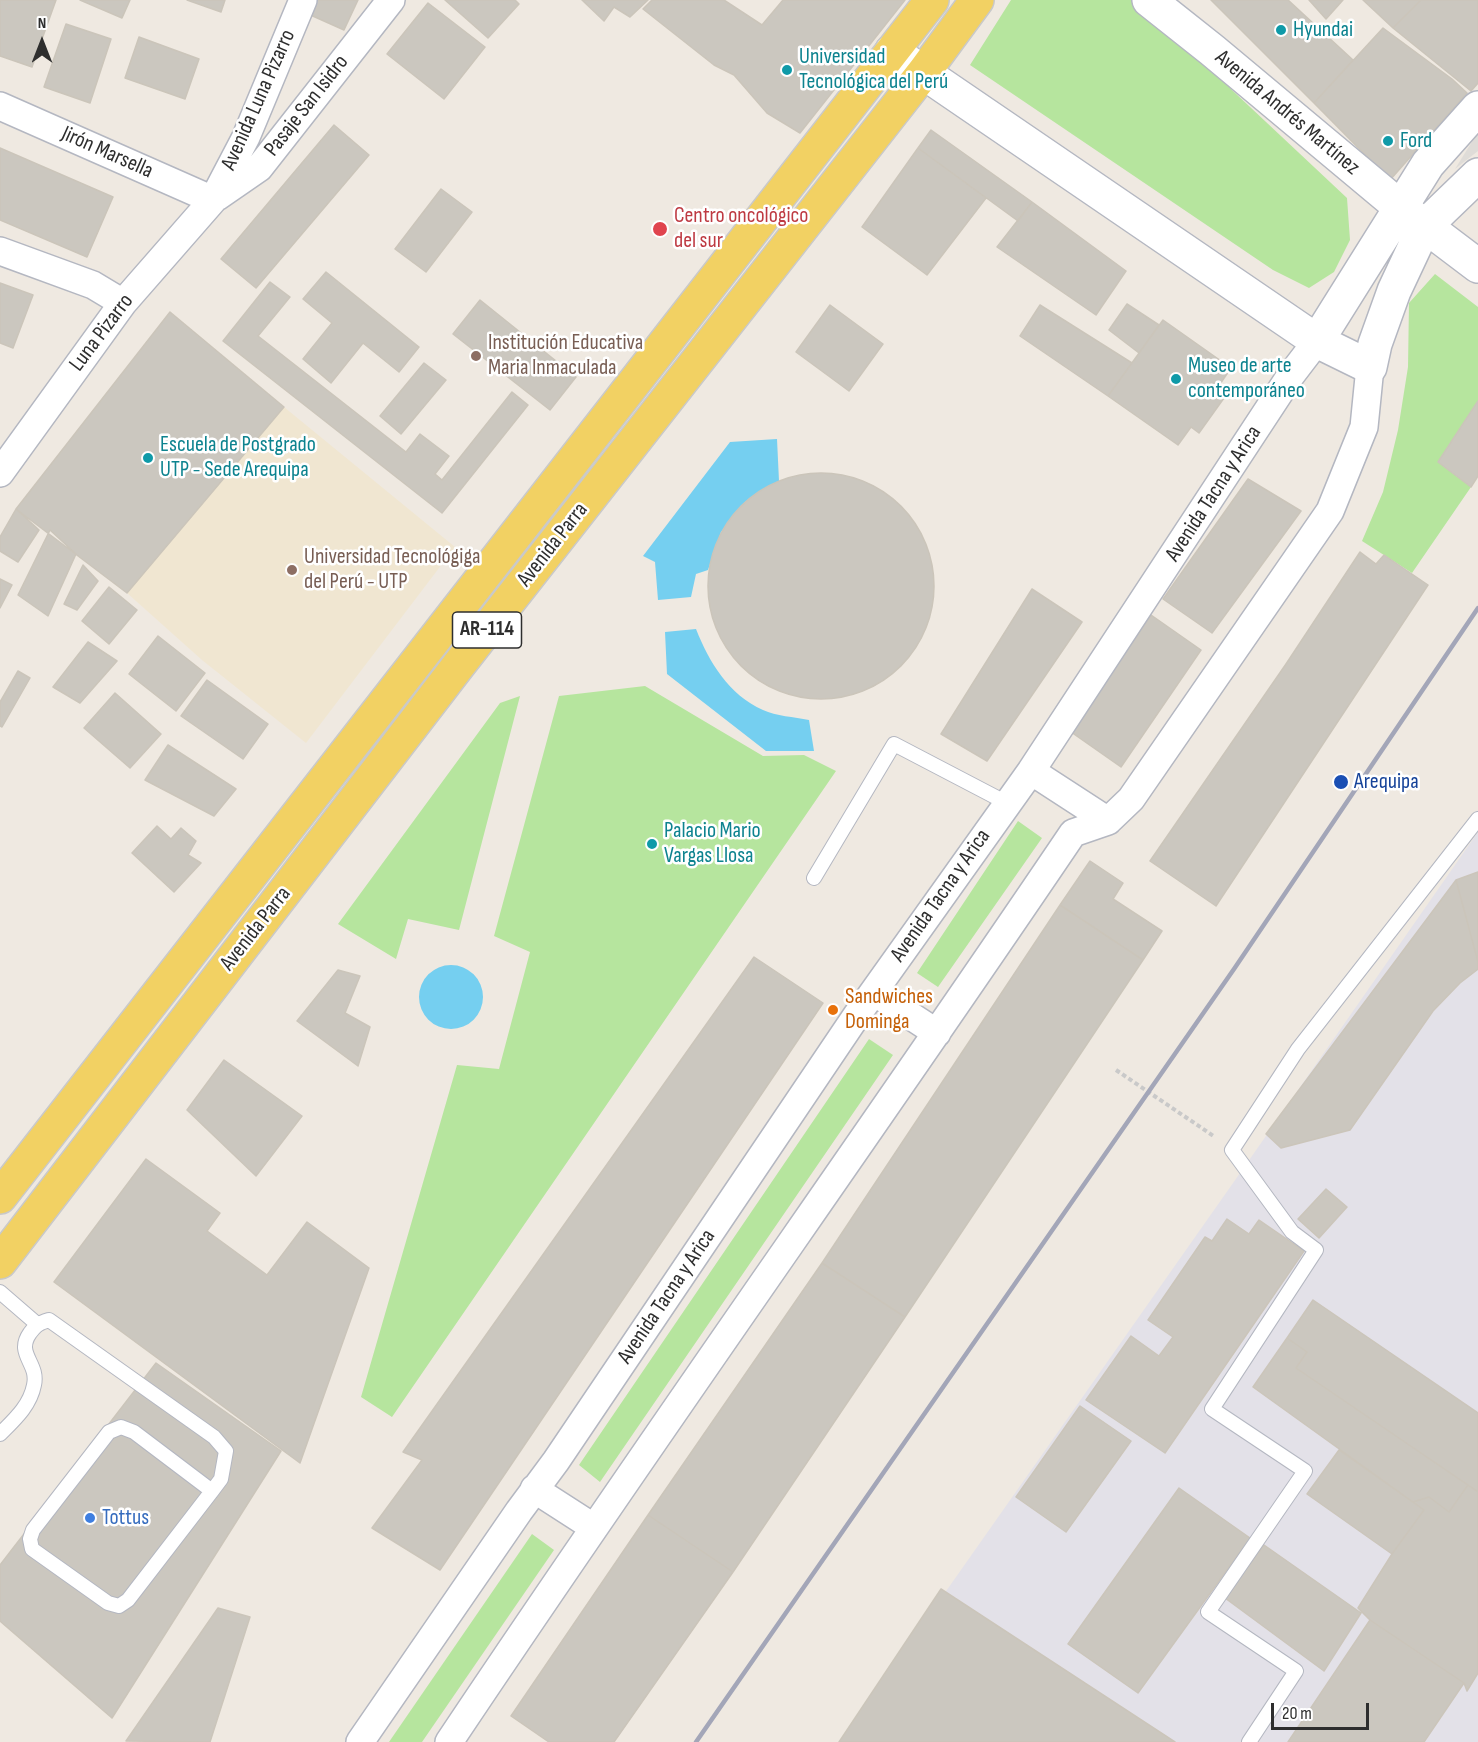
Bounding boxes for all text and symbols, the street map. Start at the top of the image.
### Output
north arrow [12,12,72,72]
text: N [38,14,46,33]
place label: Hyundai [1293,17,1353,43]
marker: Hyundai [1274,23,1288,37]
street label: Avenida Luna Pizarro [216,26,302,174]
place label: Universidad Tecnológica del Perú [799,44,948,96]
street label: Avenida Andrés Martínez [1209,45,1365,181]
street label: Pasaje San Isidro [259,50,355,162]
marker: Universidad Tecnológica del Perú [780,63,794,77]
street label: Jirón Marsella [57,121,157,185]
place label: Ford [1400,128,1432,154]
marker: Ford [1381,134,1395,148]
place label: Centro oncológico del sur [674,203,808,254]
marker: Centro oncológico del sur [651,220,669,238]
street label: Luna Pizarro [64,289,140,377]
place label: Institución Educativa Maria Inmaculada [488,330,643,382]
marker: Institución Educativa Maria Inmaculada [469,349,483,363]
place label: Museo de arte contemporáneo [1188,353,1305,404]
marker: Museo de arte contemporáneo [1169,372,1183,386]
street label: Avenida Tacna y Arica [1160,421,1268,567]
place label: Escuela de Postgrado UTP - Sede Arequipa [160,432,316,484]
marker: Escuela de Postgrado UTP - Sede Arequipa [141,451,155,465]
street label: Avenida Parra [512,498,594,592]
place label: Universidad Tecnológiga del Perú - UTP [304,544,480,596]
marker: Universidad Tecnológiga del Perú - UTP [285,563,299,577]
road number: AR-114 [452,612,522,648]
place label: Arequipa [1354,769,1419,795]
marker: Arequipa [1332,773,1350,791]
place label: Palacio Mario Vargas Llosa [664,818,761,870]
street label: Avenida Tacna y Arica [885,824,997,968]
marker: Palacio Mario Vargas Llosa [645,837,659,851]
street label: Avenida Parra [215,882,297,976]
place label: Sandwiches Dominga [845,984,933,1036]
marker: Sandwiches Dominga [826,1003,840,1017]
street label: Avenida Tacna y Arica [612,1225,722,1369]
place label: Tottus [102,1505,149,1531]
marker: Tottus [83,1511,97,1525]
scale bar [1274,1691,1372,1729]
text: 20 m [1282,1703,1312,1724]

